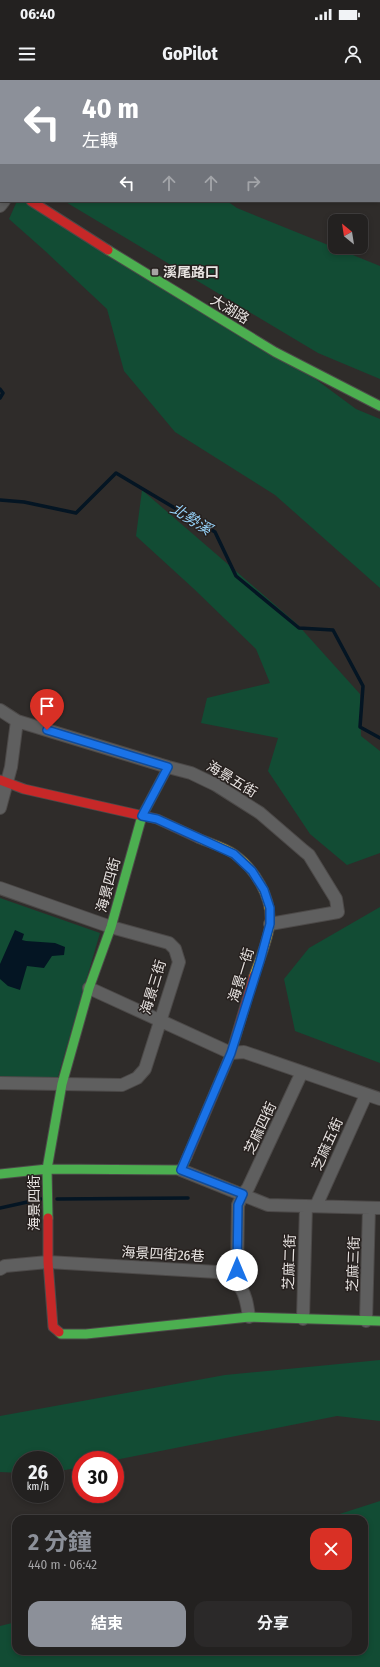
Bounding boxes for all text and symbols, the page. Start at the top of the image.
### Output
text: 06:40 [20,5,55,23]
icon: menu [16,43,38,65]
text: GoPilot [162,43,218,65]
icon: person [342,43,364,65]
text: 40 m [82,92,139,125]
icon: left [16,96,68,148]
text: 左轉 [82,130,118,152]
icon: left [116,172,138,194]
icon: ahead [158,172,180,194]
icon: ahead [200,172,222,194]
icon: right [242,172,264,194]
north arrow [328,214,368,254]
map controls [328,214,368,254]
place label: 溪尾路口 [163,264,219,281]
marker: 溪尾路口 [150,267,160,277]
street label: 大湖路 [207,291,252,328]
water label: 北勢溪 [167,499,217,540]
pin [30,689,64,730]
icon: arrive [36,695,58,717]
street label: 海景五街 [203,758,260,801]
street label: 海景四街 [93,856,124,914]
street label: 海景一街 [225,946,258,1004]
street label: 海景三街 [137,958,170,1016]
street label: 芝麻四街 [241,1099,280,1157]
street label: 芝麻五街 [308,1115,347,1173]
street label: 海景四街 [26,1175,43,1231]
street label: 芝麻二街 [280,1234,299,1290]
street label: 芝麻三街 [344,1236,363,1292]
street label: 海景四街26巷 [121,1244,205,1265]
position arrow [216,1249,258,1291]
speed limit sign: 30 [72,1451,124,1503]
text: 26 [28,1460,48,1484]
text: km/h [27,1481,49,1493]
text: 2 分鐘 [28,1528,92,1556]
button: close [310,1528,352,1570]
text: 440 m · 06:42 [28,1557,97,1572]
button: 結束 [28,1601,186,1647]
button: 分享 [194,1601,352,1647]

